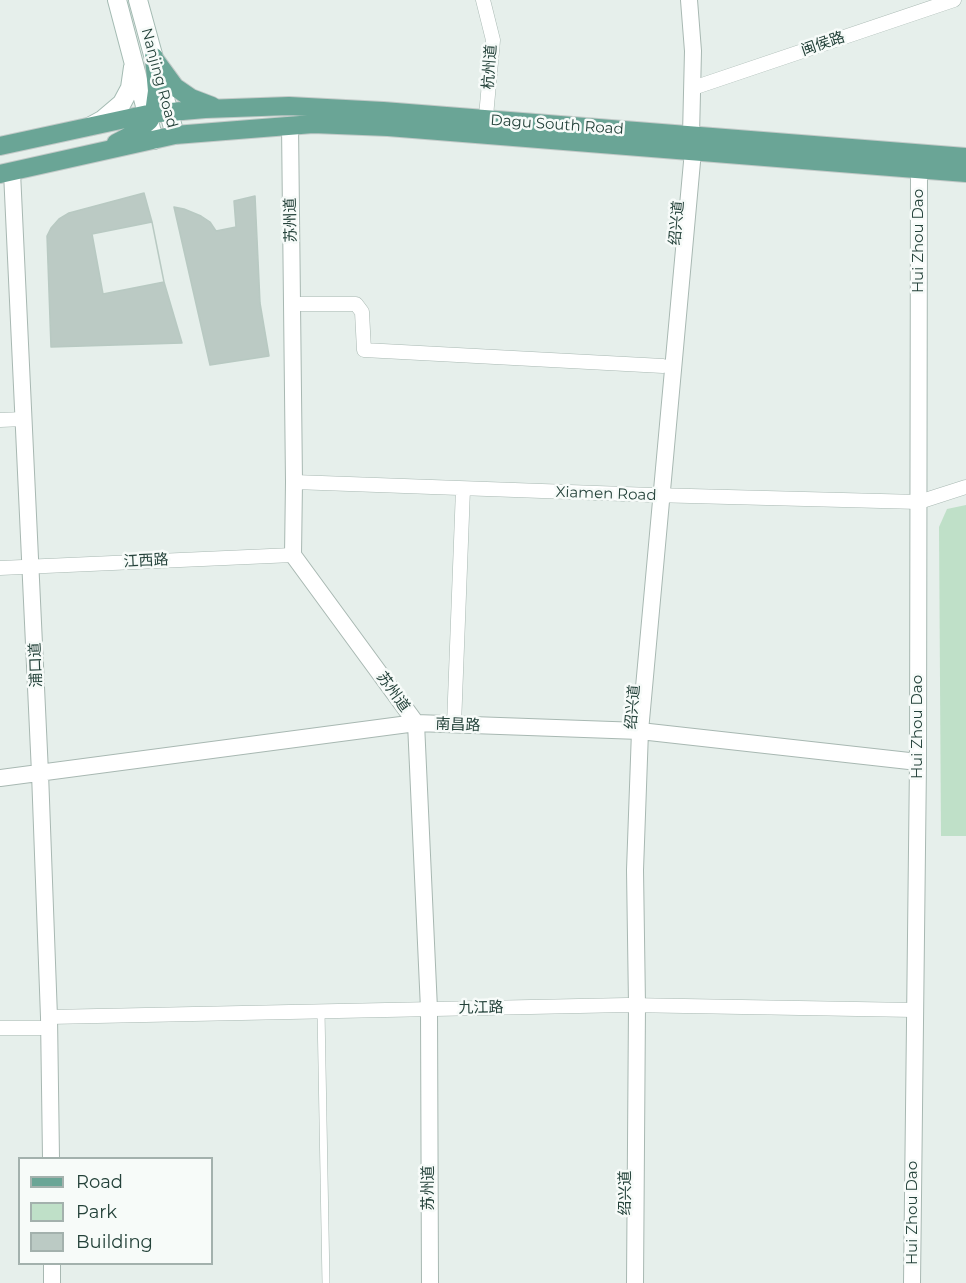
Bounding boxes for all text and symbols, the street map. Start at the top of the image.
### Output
street label: Nanjing Road [137,26,181,130]
street label: 闽侯路 [799,28,847,60]
street label: 杭州道 [479,44,501,90]
street label: Dagu South Road [490,111,624,139]
street label: Hui Zhou Dao [910,189,928,293]
street label: 苏州道 [282,197,300,243]
street label: 绍兴道 [666,200,688,246]
street label: Xiamen Road [555,483,657,505]
street label: 江西路 [123,551,169,571]
street label: 浦口道 [26,642,46,688]
street label: 苏州道 [372,669,414,715]
street label: Hui Zhou Dao [909,675,927,779]
street label: 绍兴道 [622,684,644,730]
street label: 南昌路 [435,715,481,735]
street label: 九江路 [458,999,504,1017]
legend [18,1157,213,1265]
street label: Hui Zhou Dao [904,1161,922,1265]
street label: 苏州道 [420,1166,438,1210]
text: Road [76,1171,123,1193]
street label: 绍兴道 [617,1171,635,1215]
text: Park [76,1201,117,1223]
text: Building [76,1231,153,1253]

